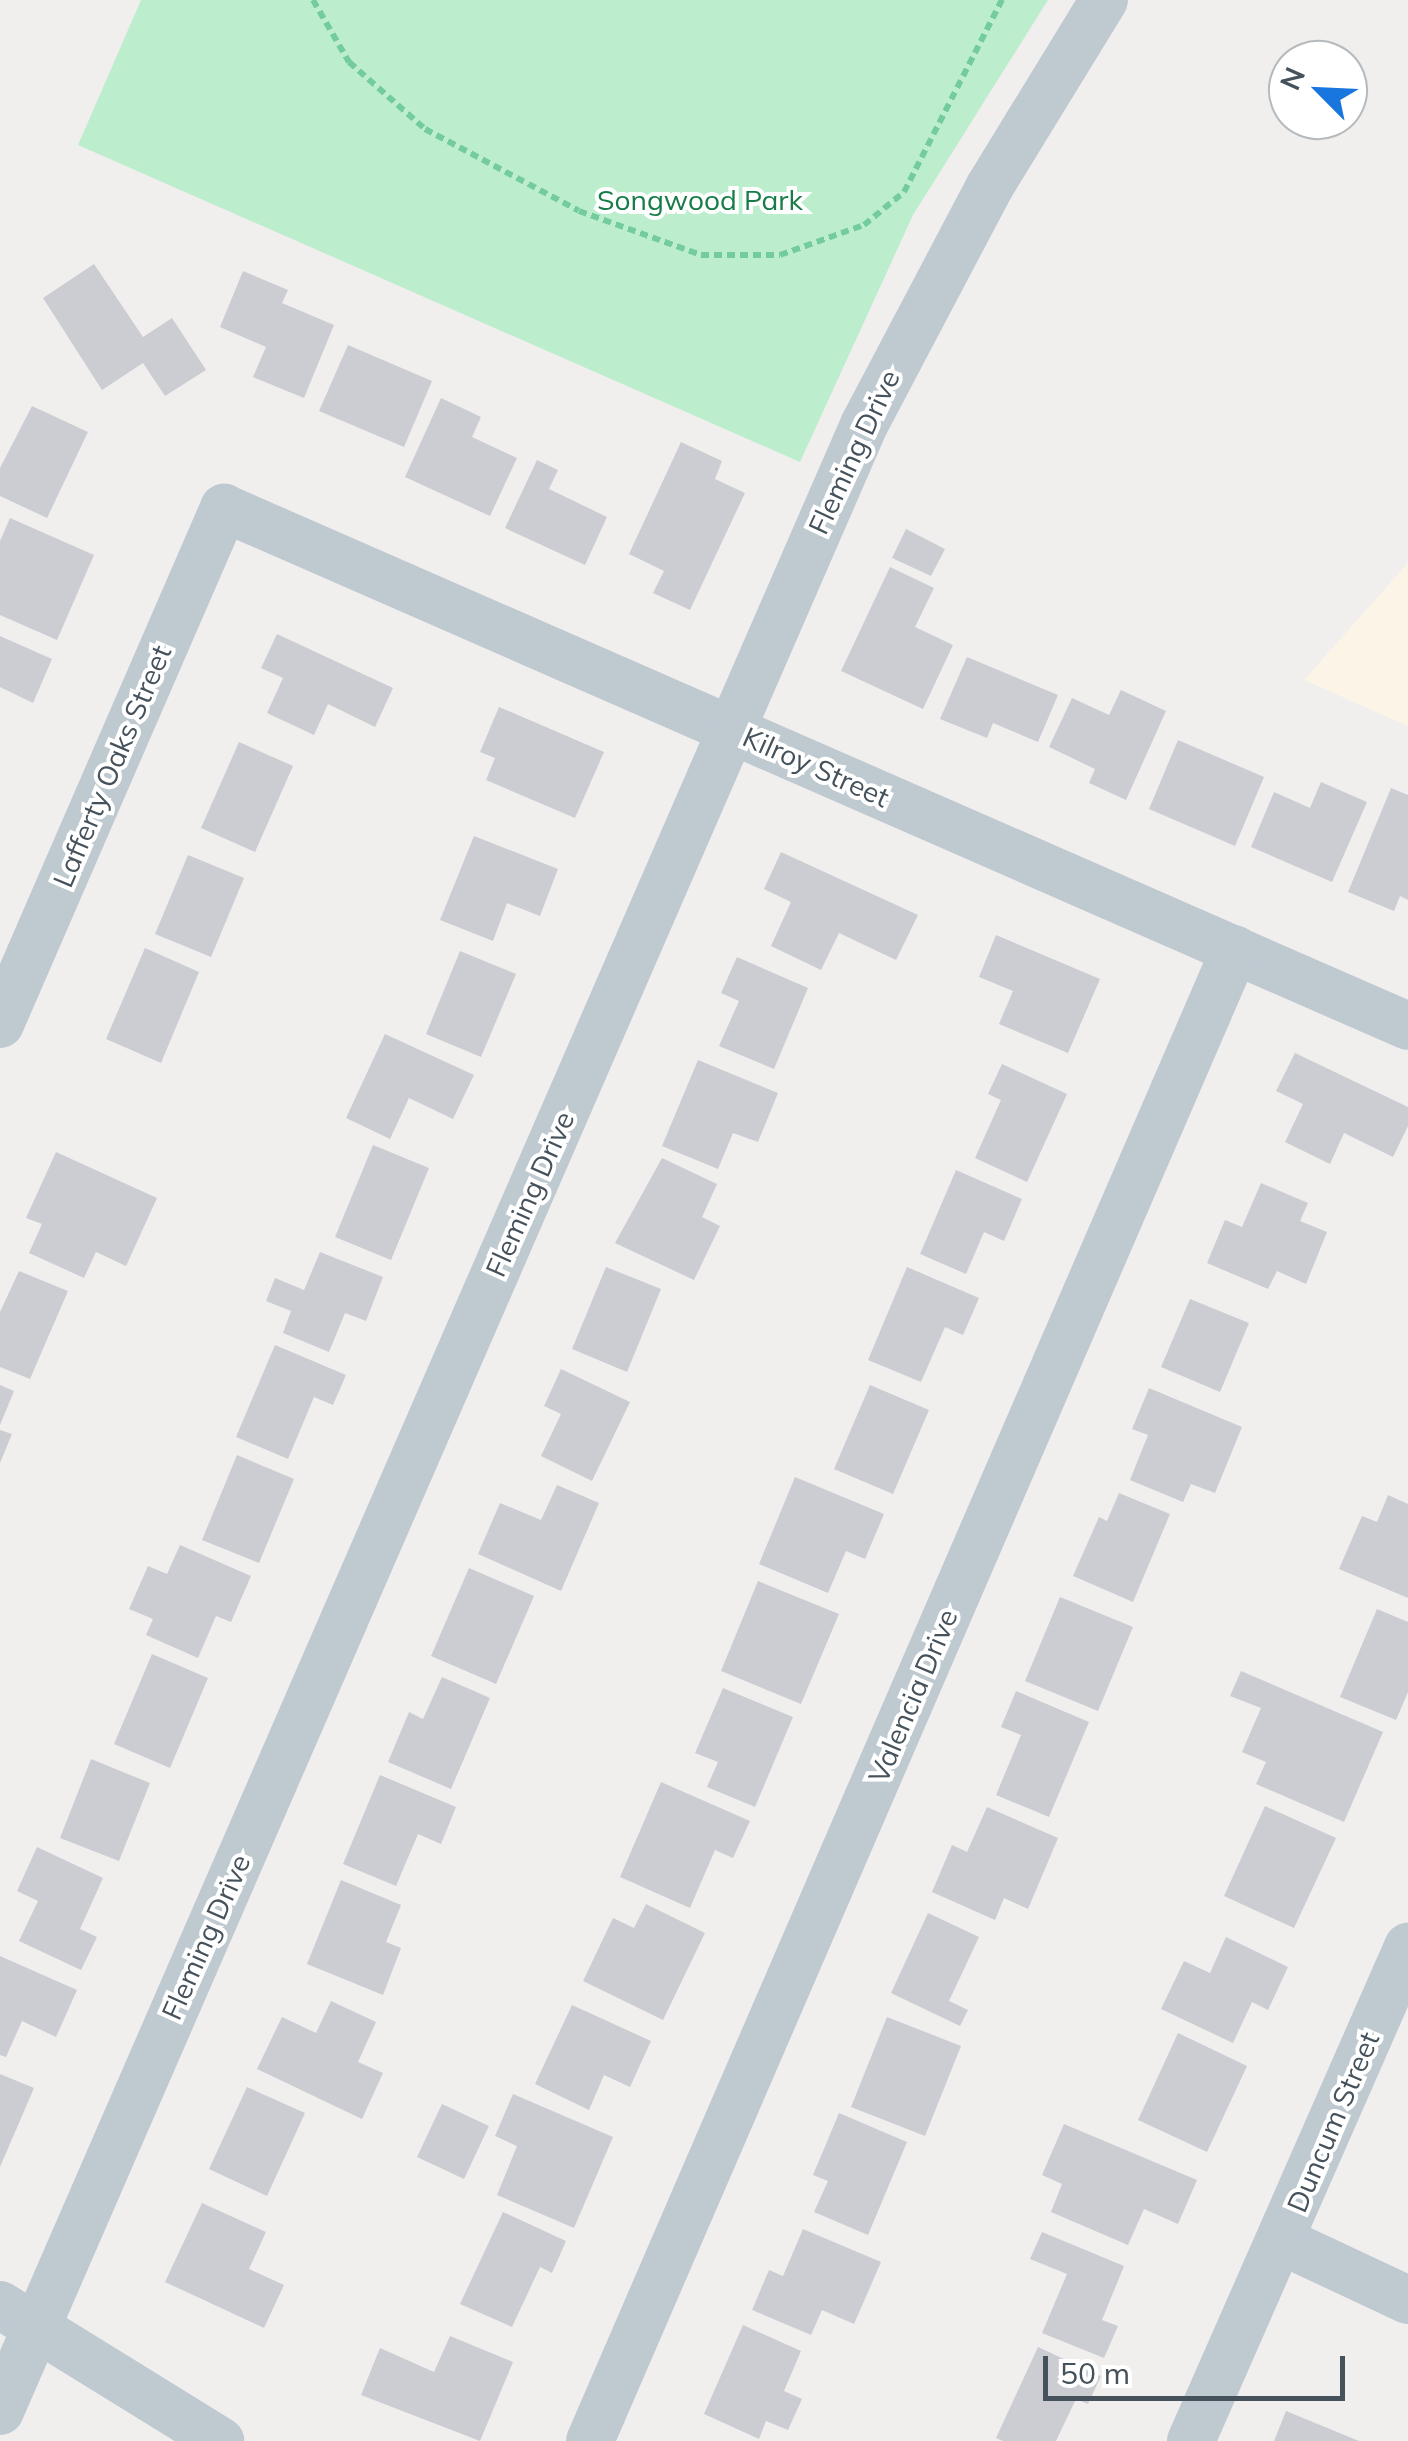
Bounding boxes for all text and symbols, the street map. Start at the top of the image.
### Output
north arrow [1268,40,1368,140]
text: N [1272,62,1312,95]
park label: Songwood Park [597,183,803,217]
street label: Fleming Drive [801,365,907,539]
street label: Lafferty Oaks Street [46,640,178,892]
street label: Kilroy Street [738,720,894,814]
street label: Fleming Drive [479,1106,581,1282]
street label: Valencia Drive [861,1604,965,1788]
street label: Fleming Drive [155,1849,257,2025]
street label: Duncum Street [1280,2027,1386,2217]
scale bar [1048,2336,1350,2398]
text: 50 m [1060,2354,1130,2392]

